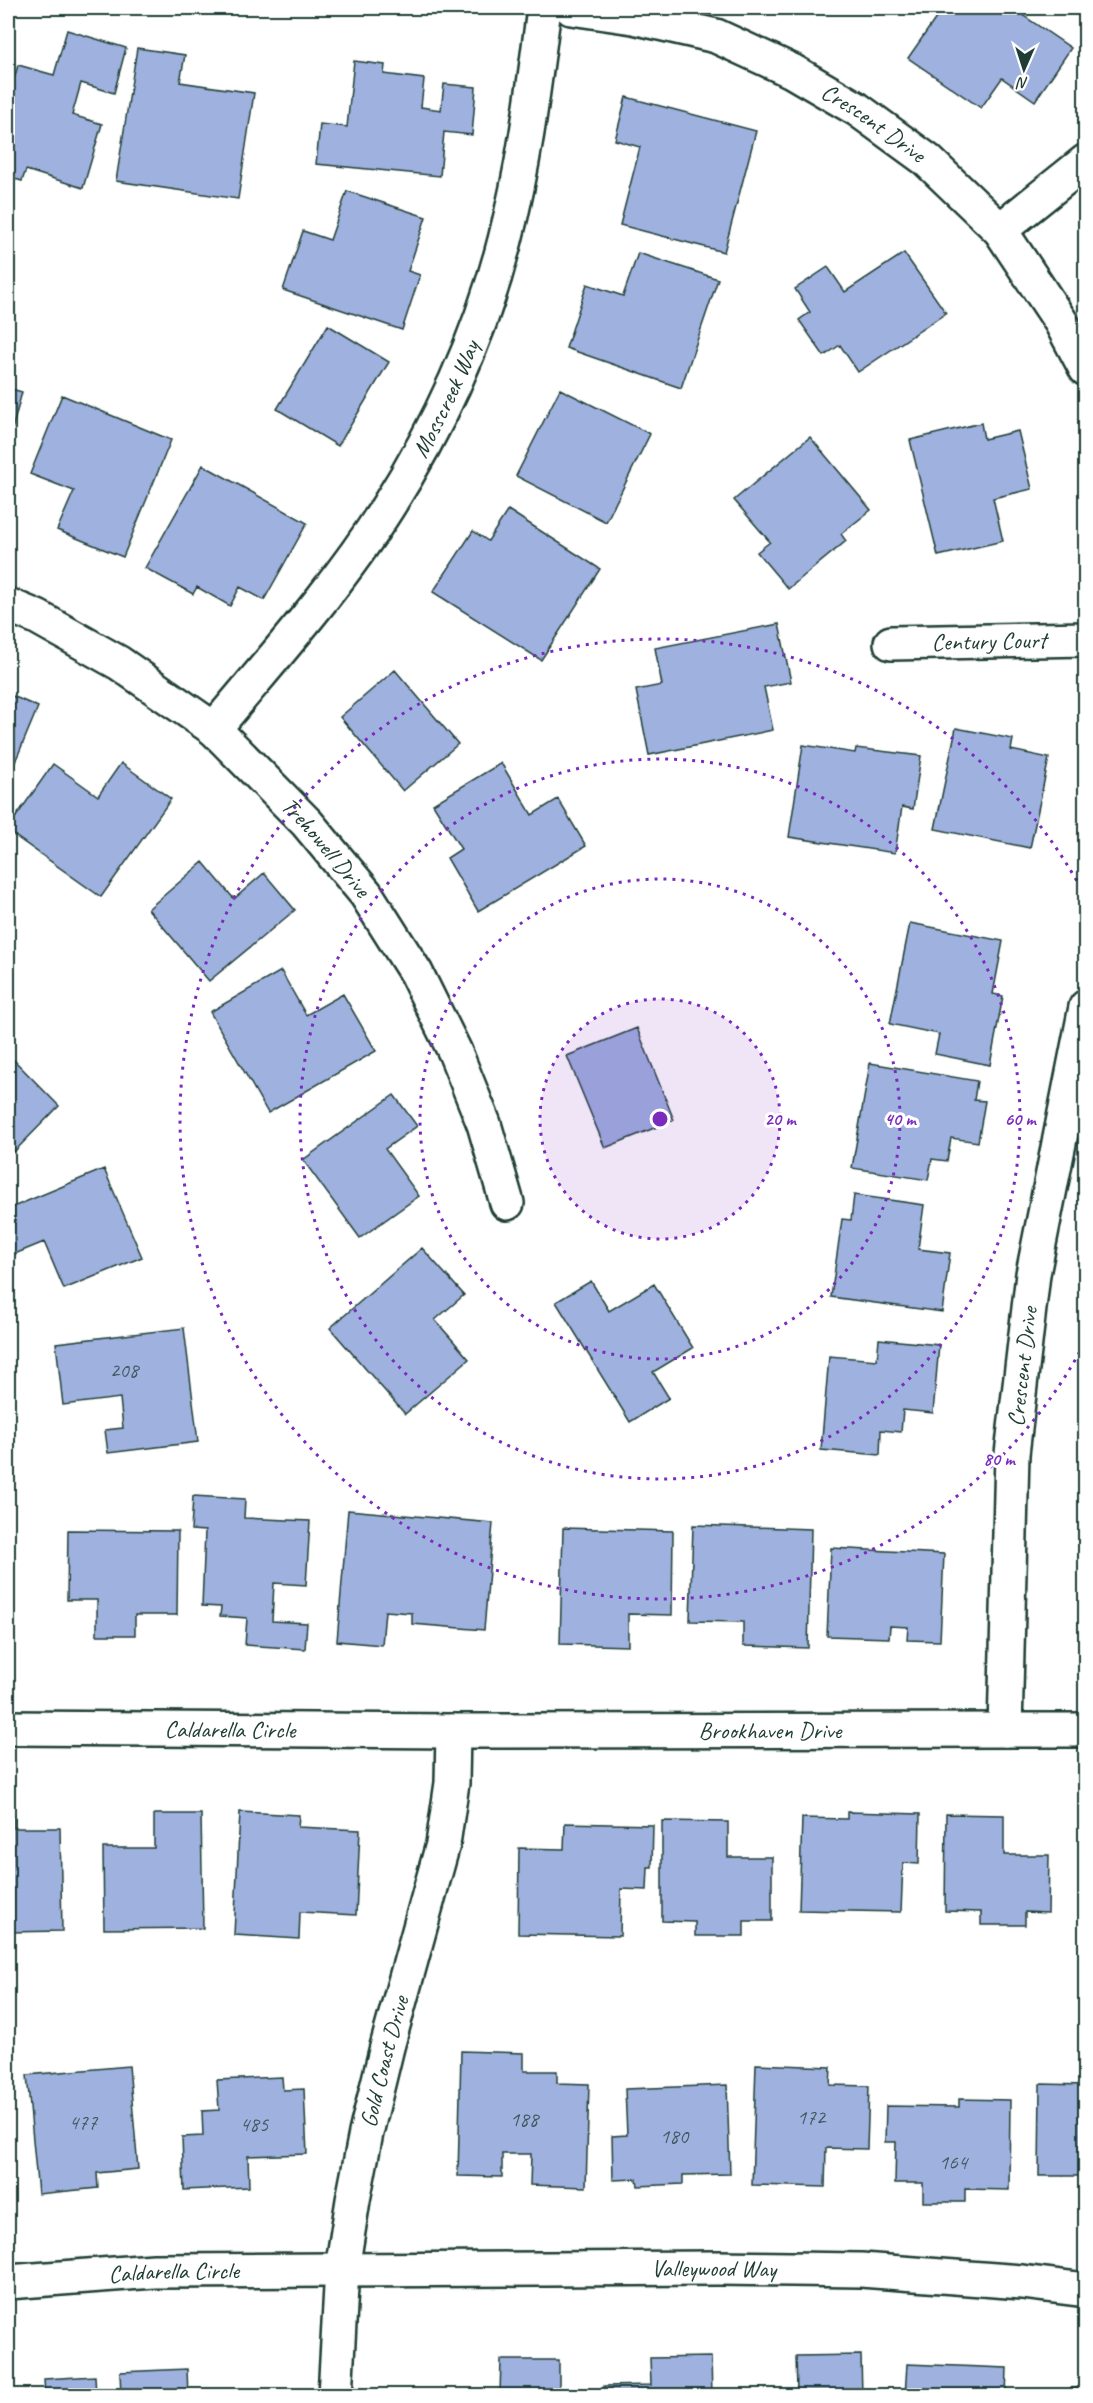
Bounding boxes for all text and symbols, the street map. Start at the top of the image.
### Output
north arrow [994,39,1054,99]
text: N [1015,73,1029,93]
street label: Crescent Drive [816,76,933,170]
street label: Mosscreek Way [405,334,487,463]
street label: Century Court [931,625,1050,657]
street label: Trehowell Drive [275,791,379,905]
text: 20 m [765,1108,797,1130]
text: 40 m [885,1108,917,1130]
text: 60 m [1004,1108,1037,1130]
centre of rings [650,1109,670,1129]
street label: Crescent Drive [1000,1303,1044,1428]
house number: 208 [110,1357,141,1383]
text: 80 m [984,1448,1016,1470]
street label: Caldarella Circle [165,1714,298,1745]
street label: Brookhaven Drive [699,1715,844,1746]
street label: Gold Coast Drive [353,1991,416,2130]
house number: 172 [797,2104,827,2130]
house number: 188 [510,2106,541,2132]
house number: 477 [69,2109,99,2135]
house number: 485 [240,2111,270,2137]
house number: 180 [660,2123,690,2149]
house number: 164 [939,2149,970,2175]
street label: Valleywood Way [651,2253,778,2284]
street label: Caldarella Circle [107,2256,241,2289]

